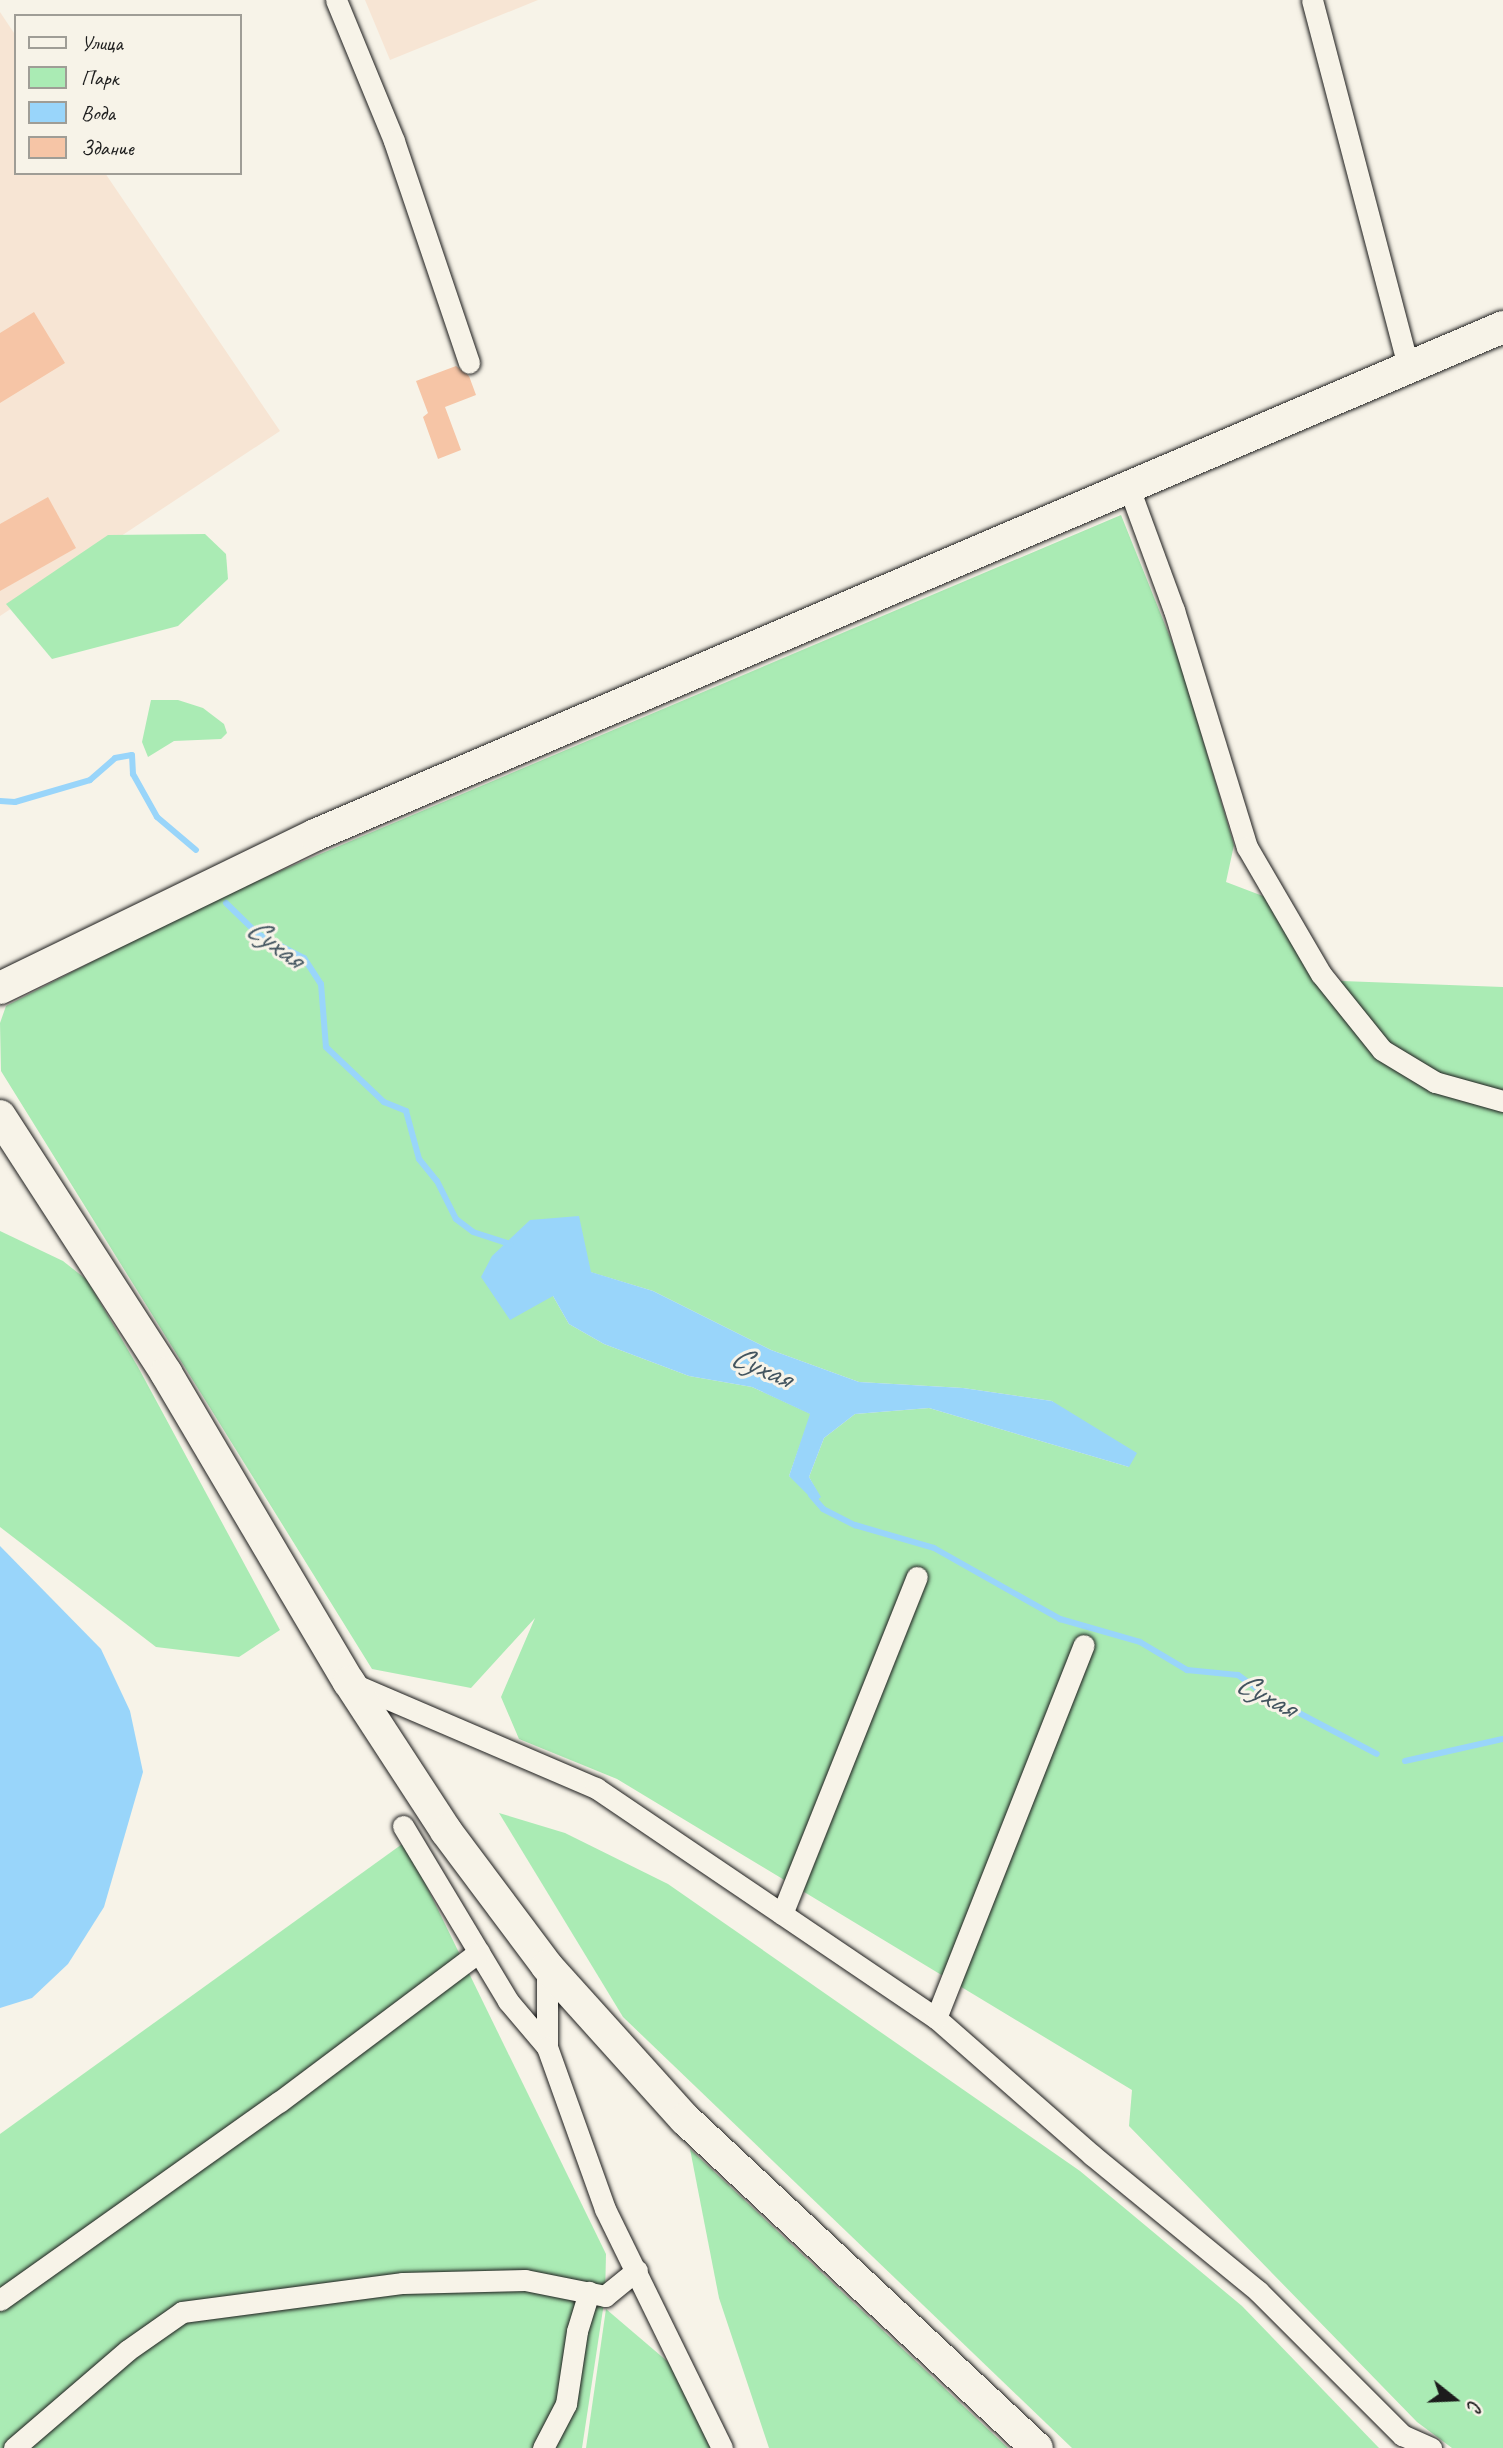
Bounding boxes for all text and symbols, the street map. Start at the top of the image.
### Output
legend [14,14,242,175]
text: Улица [81,30,123,56]
text: Парк [81,65,118,91]
text: Вода [81,100,115,126]
text: Здание [81,135,134,161]
water label: Сухая [239,909,311,977]
water label: Сухая [725,1337,797,1397]
water label: Сухая [1230,1664,1302,1726]
north arrow [1419,2364,1489,2434]
text: С [1461,2397,1487,2414]

